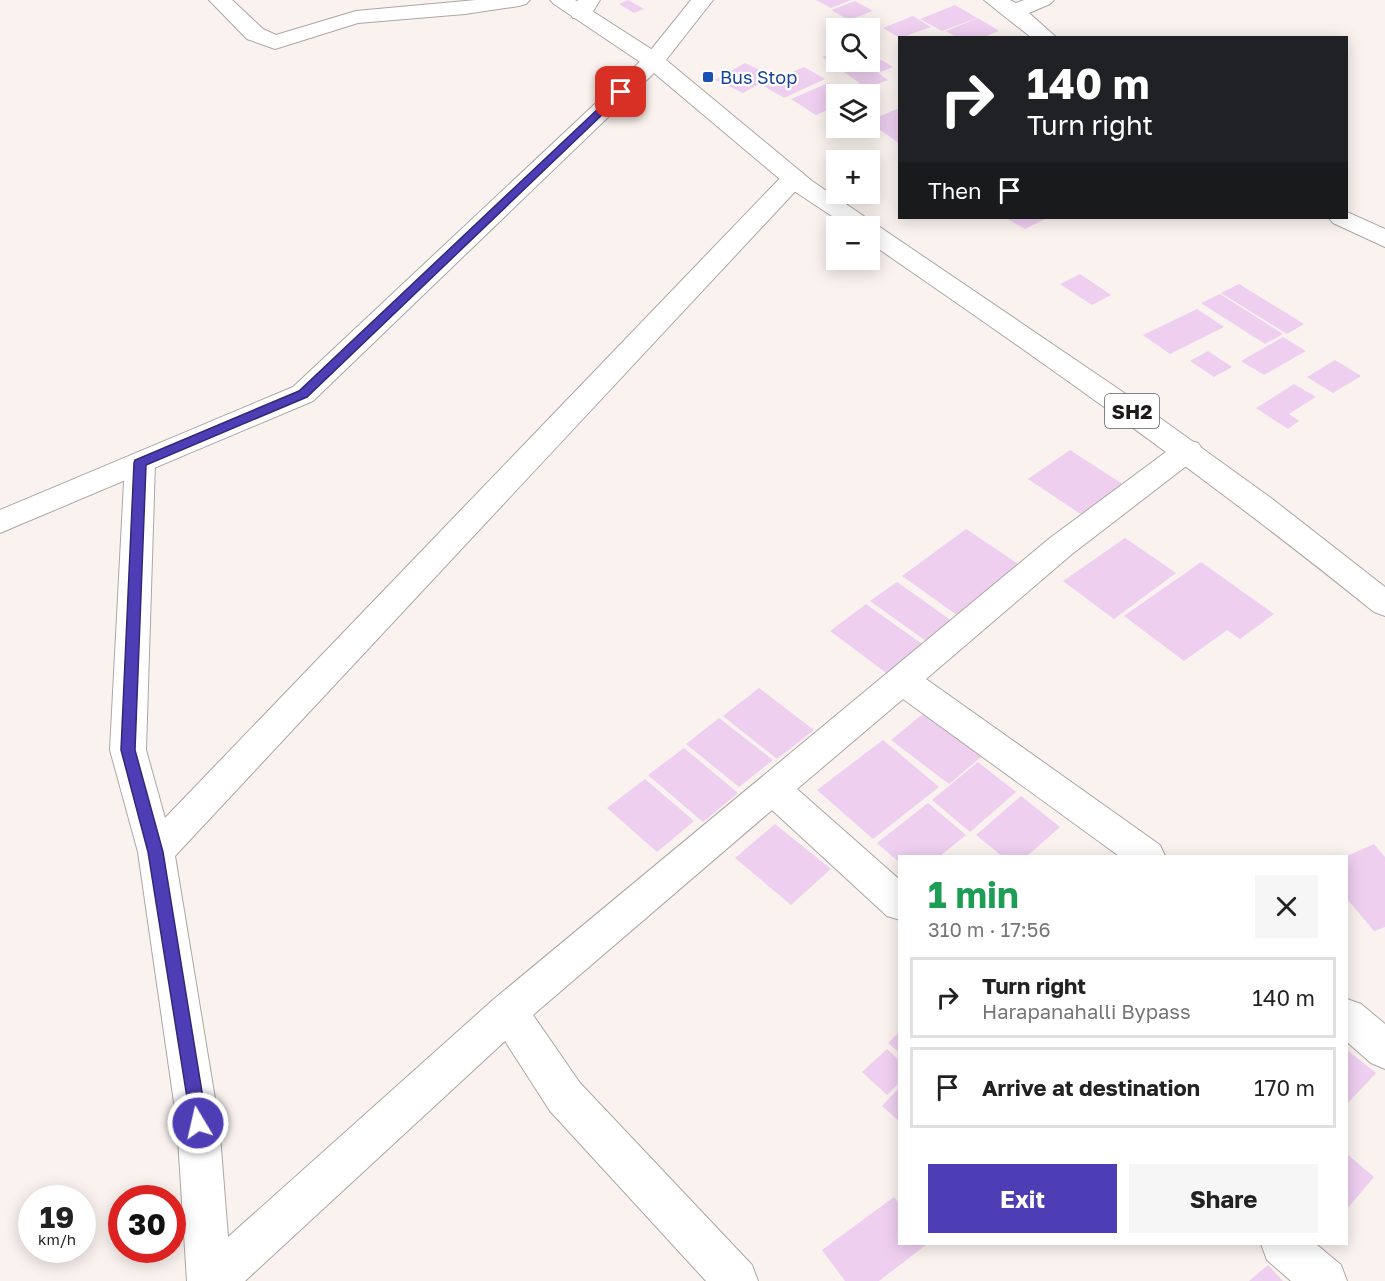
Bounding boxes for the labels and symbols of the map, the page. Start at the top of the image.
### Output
pin [595,66,646,117]
place label: Bus Stop [720,66,797,88]
marker: Bus Stop [701,70,715,84]
road number: SH2 [1105,394,1159,428]
position arrow [166,1091,230,1155]
speed limit sign: 30 [108,1185,186,1263]

